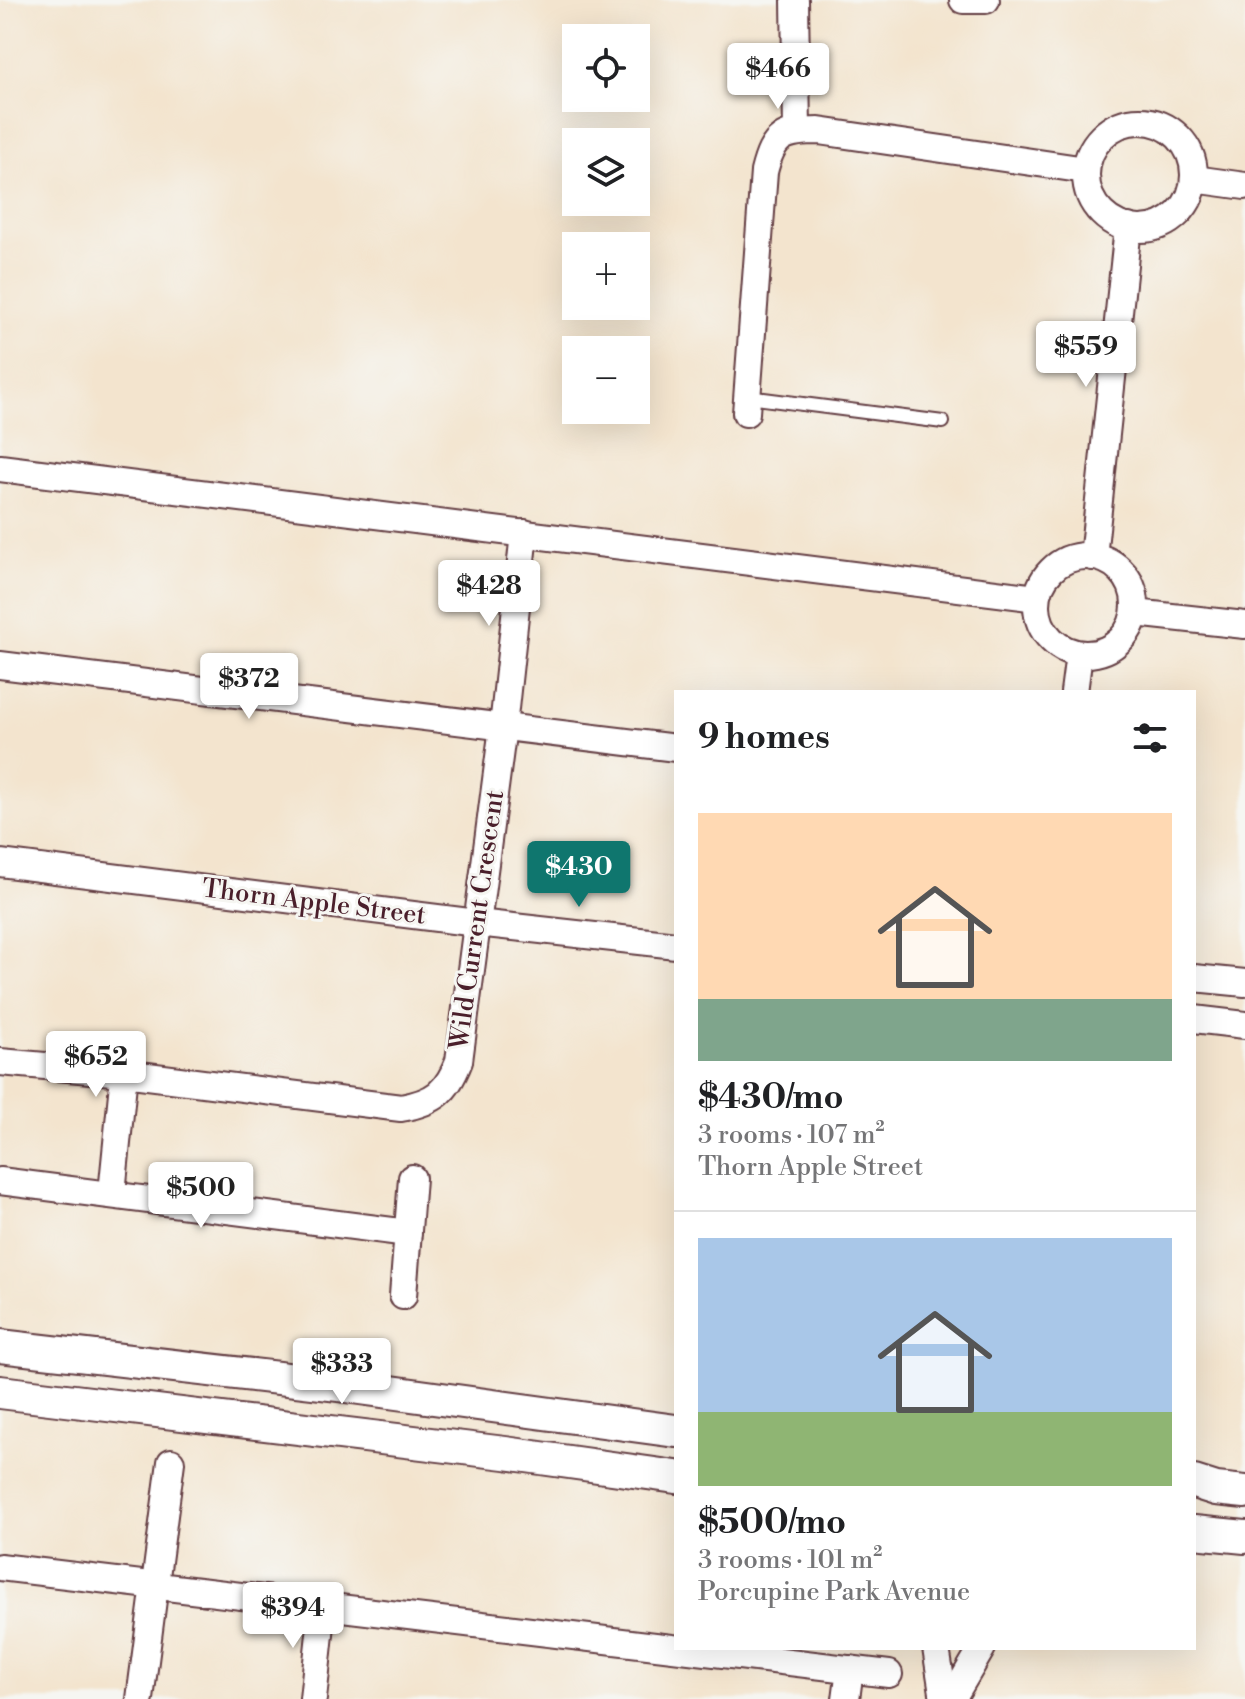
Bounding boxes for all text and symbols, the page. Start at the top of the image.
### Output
map controls [562,24,650,424]
button: locate [562,24,650,112]
pin: $466 [731,43,825,111]
text: $466 [745,53,811,85]
button: layers [562,128,650,216]
button: + [562,232,650,320]
pin: $559 [1039,321,1133,389]
text: $559 [1054,331,1118,363]
button: − [562,336,650,424]
pin: $428 [442,560,536,628]
text: $428 [456,570,522,602]
pin: $372 [202,653,296,721]
text: $372 [218,663,280,695]
icon: filters [1128,716,1172,760]
text: 9 homes [698,717,830,759]
street label: Wild Current Crescent [443,788,511,1053]
pin: $430 [532,841,626,909]
text: $430 [545,851,613,883]
icon: home [863,865,1007,1009]
street label: Thorn Apple Street [200,872,428,932]
pin: $652 [49,1031,143,1099]
text: $652 [64,1041,128,1073]
text: $430/mo [698,1077,844,1119]
text: 3 rooms · 107 m² [698,1119,885,1151]
text: Thorn Apple Street [698,1151,923,1183]
pin: $500 [154,1162,248,1230]
text: $500 [166,1172,236,1204]
icon: home [863,1290,1007,1434]
pin: $333 [295,1338,389,1406]
text: $333 [311,1348,373,1380]
text: $500/mo [698,1502,846,1544]
text: 3 rooms · 101 m² [698,1544,882,1576]
text: Porcupine Park Avenue [698,1576,970,1608]
pin: $394 [246,1582,340,1650]
text: $394 [261,1592,325,1624]

